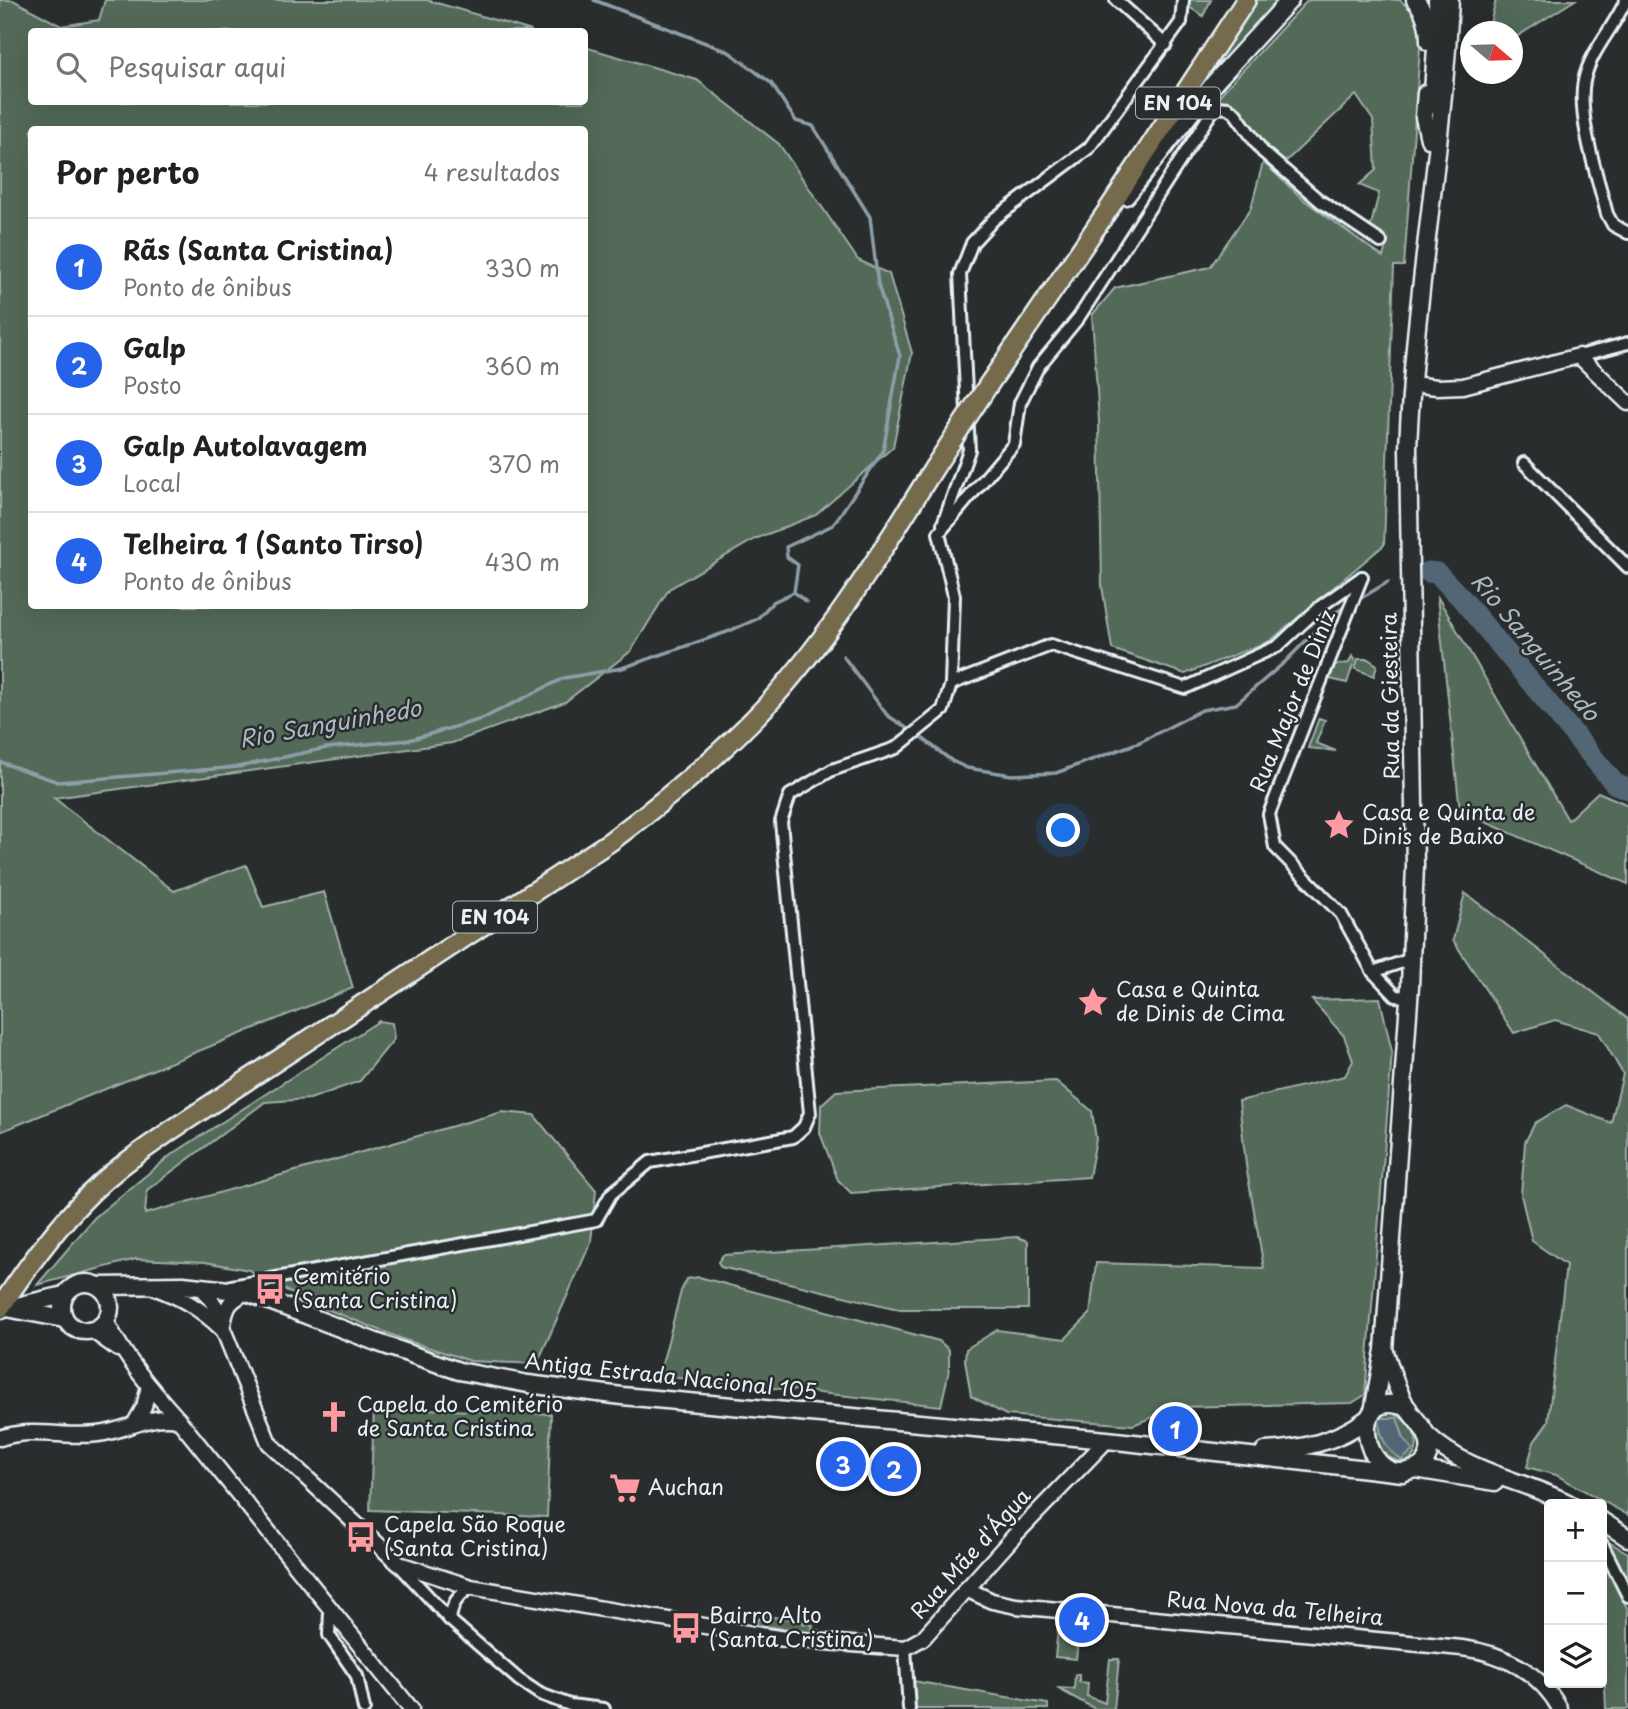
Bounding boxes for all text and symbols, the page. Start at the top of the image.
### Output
north arrow [1460,21,1523,84]
search box [28,28,588,105]
text: Pesquisar aqui [108,47,286,86]
icon: search [52,48,90,86]
road number: EN 104 [1136,88,1220,118]
text: Por perto [56,149,199,194]
text: 4 resultados [424,154,560,189]
text: Rãs (Santa Cristina) [123,230,393,269]
text: 1 [74,250,85,285]
text: 330 m [484,250,560,285]
text: Ponto de ônibus [123,269,292,304]
text: Galp [123,328,186,367]
text: 2 [71,348,87,383]
text: 360 m [485,348,560,383]
text: Posto [123,367,182,402]
text: Galp Autolavagem [123,426,368,465]
text: 3 [71,446,87,481]
text: 370 m [487,446,560,481]
text: Local [123,465,181,500]
text: Telheira 1 (Santo Tirso) [123,524,424,563]
text: 4 [71,544,87,579]
text: 430 m [485,544,560,579]
text: Ponto de ônibus [123,563,292,598]
water label: Rio Sanguinhedo [1464,564,1610,729]
street label: Rua Major de Diniz [1240,604,1342,796]
street label: Rua da Giesteira [1372,612,1406,780]
water label: Rio Sanguinhedo [236,689,425,756]
place label: Casa e Quinta de Dinis de Baixo [1362,795,1535,851]
place icon: Casa e Quinta de Dinis de Baixo [1322,808,1356,842]
your location [1046,813,1080,847]
road number: EN 104 [453,902,537,932]
place label: Casa e Quinta de Dinis de Cima [1116,972,1285,1028]
place icon: Casa e Quinta de Dinis de Cima [1076,985,1110,1019]
place label: Cemitério (Santa Cristina) [293,1259,458,1315]
bus stop icon: Cemitério (Santa Cristina) [253,1272,287,1306]
street label: Antiga Estrada Nacional 105 [523,1344,819,1406]
place label: Capela do Cemitério de Santa Cristina [357,1387,563,1443]
church icon: Capela do Cemitério de Santa Cristina [317,1400,351,1434]
pin: 1 [1152,1403,1198,1455]
pin: 3 [820,1438,866,1490]
pin: 2 [871,1443,917,1495]
place label: Auchan [648,1470,724,1502]
supermarket icon: Auchan [608,1471,642,1505]
street label: Rua Mãe d'Água [902,1480,1037,1625]
map controls [1544,1499,1607,1688]
button: + [1544,1499,1607,1562]
place label: Capela São Roque (Santa Cristina) [384,1507,566,1563]
bus stop icon: Capela São Roque (Santa Cristina) [344,1520,378,1554]
button: − [1544,1562,1607,1625]
street label: Rua Nova da Telheira [1166,1582,1386,1632]
pin: 4 [1059,1594,1105,1646]
place label: Bairro Alto (Santa Cristina) [709,1598,874,1654]
bus stop icon: Bairro Alto (Santa Cristina) [669,1611,703,1645]
button: layers [1544,1625,1607,1688]

